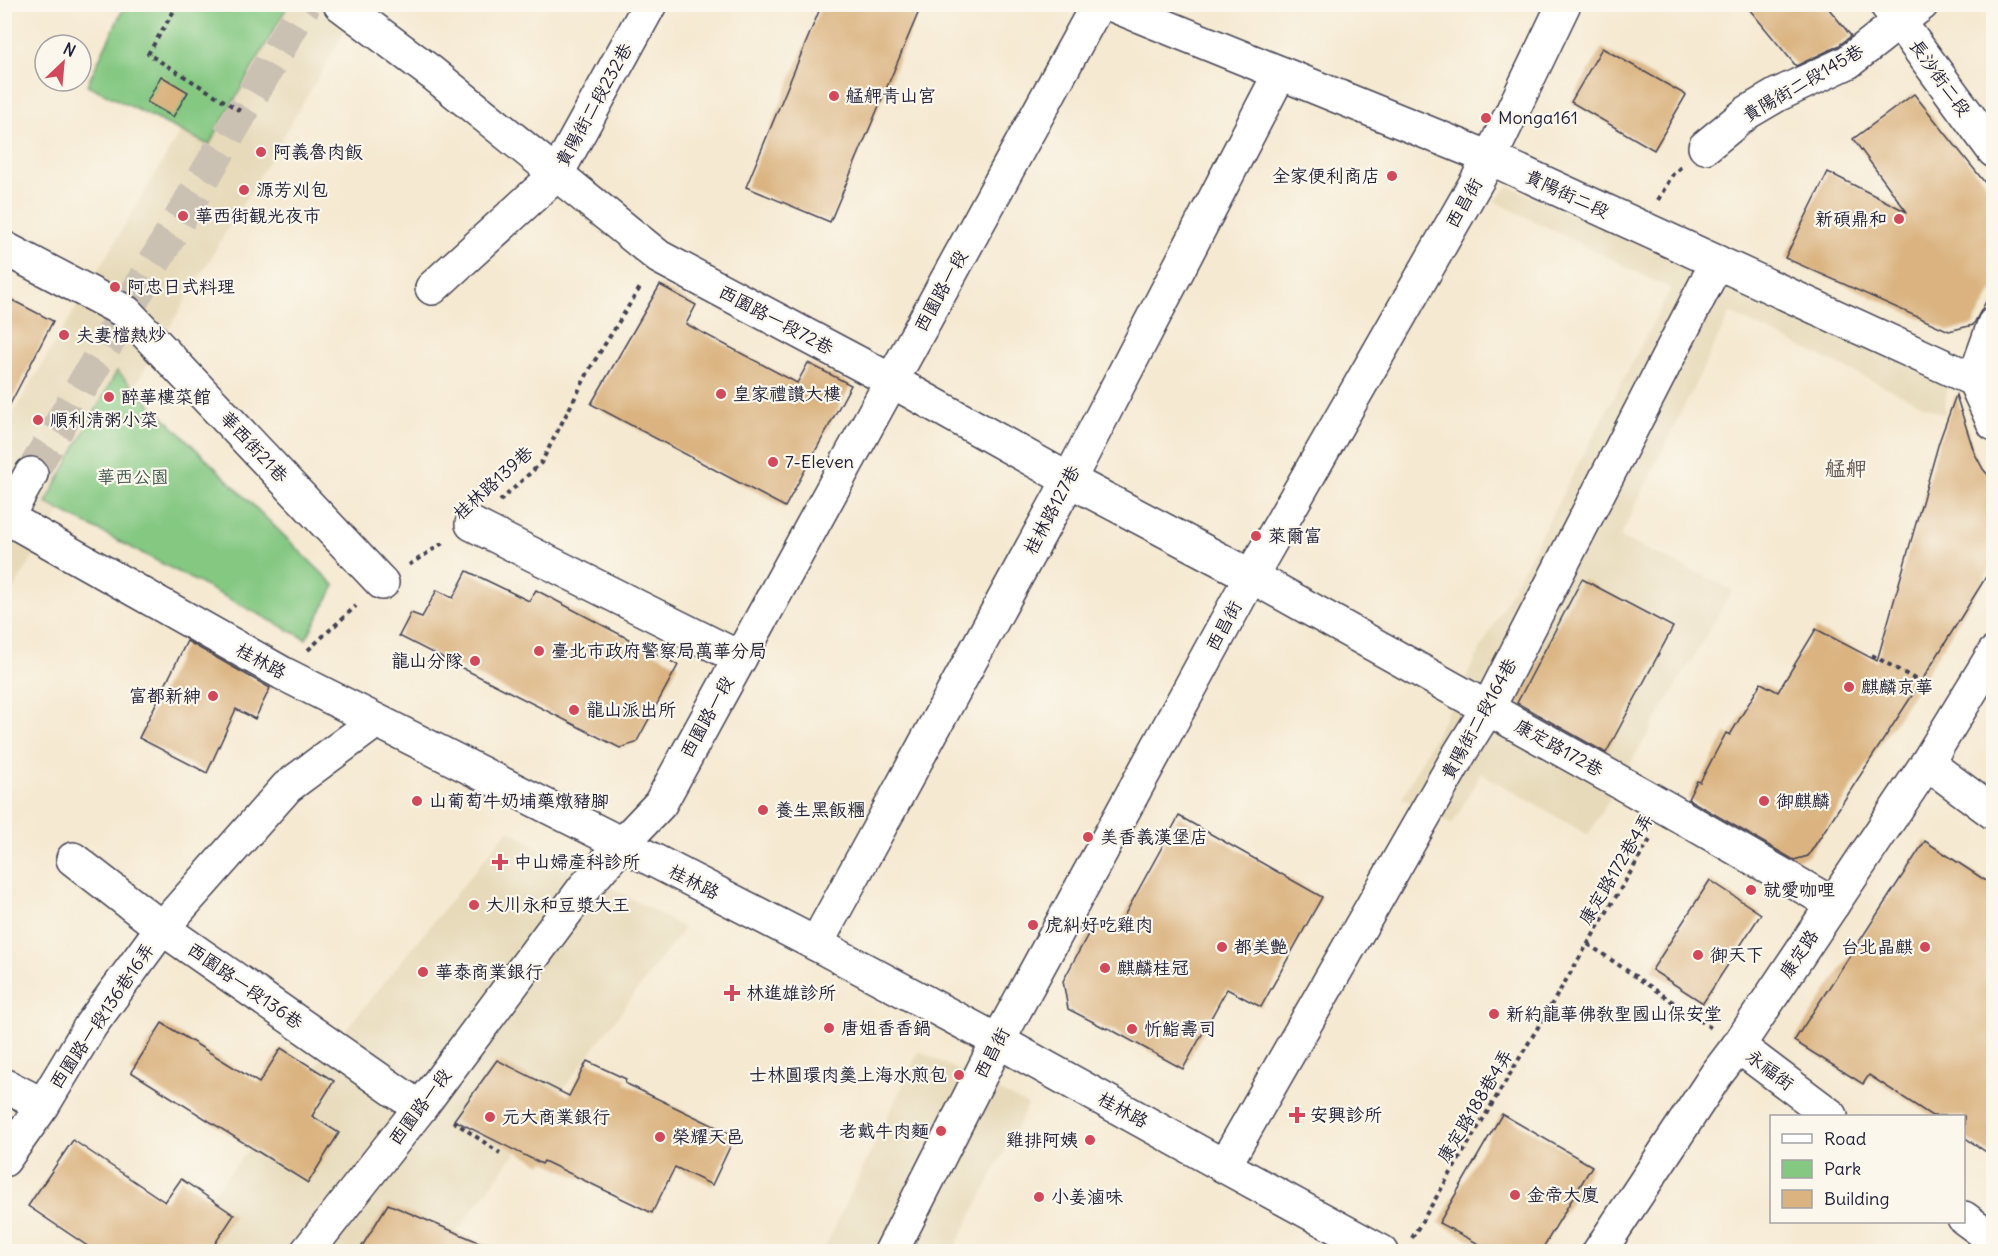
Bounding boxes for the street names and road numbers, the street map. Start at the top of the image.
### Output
street label: 長沙街二段 [1905,35,1976,121]
street label: 貴陽街二段232巷 [550,39,637,171]
street label: 貴陽街二段145巷 [1738,39,1867,127]
street label: 貴陽街二段 [1522,164,1613,223]
street label: 西昌街 [1440,174,1487,232]
street label: 西園路一段 [909,246,972,336]
street label: 西園路一段72巷 [715,280,838,359]
street label: 華西街21巷 [216,406,293,487]
street label: 桂林路139巷 [448,441,537,525]
street label: 桂林路127巷 [1018,461,1085,558]
street label: 西昌街 [1200,597,1247,655]
street label: 桂林路 [232,637,290,684]
street label: 貴陽街二段164巷 [1436,654,1522,784]
street label: 西園路一段 [675,672,738,762]
street label: 康定路172巷 [1511,714,1608,781]
street label: 康定路172巷4弄 [1573,809,1658,929]
street label: 桂林路 [665,859,724,904]
street label: 康定路 [1774,925,1823,983]
street label: 西園路一段136巷 [183,937,307,1034]
street label: 西園路一段136巷16弄 [44,938,159,1093]
street label: 西昌街 [969,1024,1014,1082]
street label: 永福街 [1742,1044,1799,1095]
street label: 康定路188巷4弄 [1432,1045,1517,1167]
street label: 西園路一段 [383,1064,456,1150]
street label: 桂林路 [1094,1086,1152,1133]

